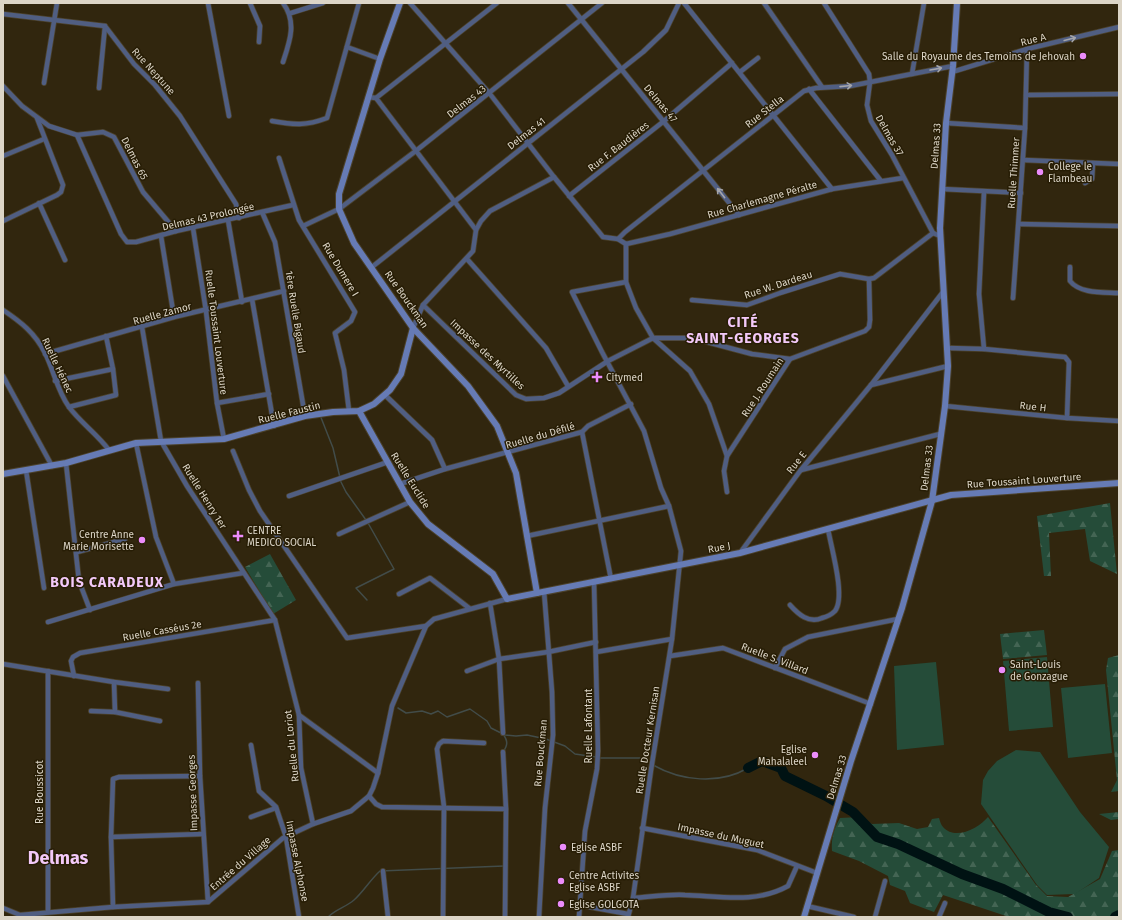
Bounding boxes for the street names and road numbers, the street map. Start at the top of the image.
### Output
street label: Rue A [1019,31,1047,49]
street label: Rue Neptune [129,46,177,98]
street label: Delmas 47 [641,82,680,125]
street label: Delmas 43 [445,83,489,121]
street label: Rue Stella [743,93,786,131]
street label: Delmas 37 [873,113,906,159]
street label: Delmas 41 [505,115,548,152]
street label: Rue F. Baudières [586,119,652,174]
street label: Delmas 33 [928,123,944,169]
street label: Delmas 65 [118,135,150,182]
street label: Ruelle Thimmer [1006,137,1022,209]
street label: Rue Charlemagne Péralte [706,179,819,221]
street label: Delmas 43 Prolongée [161,201,256,233]
street label: Rue Dumere I [319,240,361,299]
street label: Rue Bouckman [382,268,430,331]
street label: Rue W. Dardeau [743,268,814,302]
street label: Ruelle Toussaint Louverture [202,269,230,395]
street label: 1ère Ruelle Bigaud [283,270,307,355]
street label: Ruelle Zamor [132,300,193,328]
street label: Impasse des Myrtilles [447,317,527,393]
street label: Ruelle Hénec [39,336,75,395]
street label: Rue J. Roumain [739,356,786,419]
street label: Ruelle Faustin [257,399,322,427]
street label: Rue H [1019,400,1047,414]
street label: Ruelle du Défilé [504,420,576,452]
street label: Delmas 33 [918,445,936,492]
street label: Rue E [784,449,809,476]
street label: Ruelle Euclide [388,450,432,511]
street label: Ruelle Henry 1er [179,462,229,531]
street label: Rue Toussaint Louverture [966,471,1082,491]
street label: Rue J [707,540,732,556]
street label: Ruelle Casséus 2e [122,618,203,644]
street label: Ruelle S. Villard [739,641,810,677]
street label: Ruelle Docteur Kernisan [634,685,662,795]
street label: Ruelle Lafontant [583,688,595,763]
street label: Ruelle du Loriot [282,709,302,783]
street label: Rue Bouckman [532,719,550,787]
street label: Impasse Georges [186,754,200,831]
street label: Delmas 33 [824,754,849,801]
street label: Rue Boussicot [34,760,46,824]
street label: Impasse Alphonse [283,820,311,903]
street label: Impasse du Muguet [676,821,765,851]
street label: Entrée du Village [208,834,273,893]

